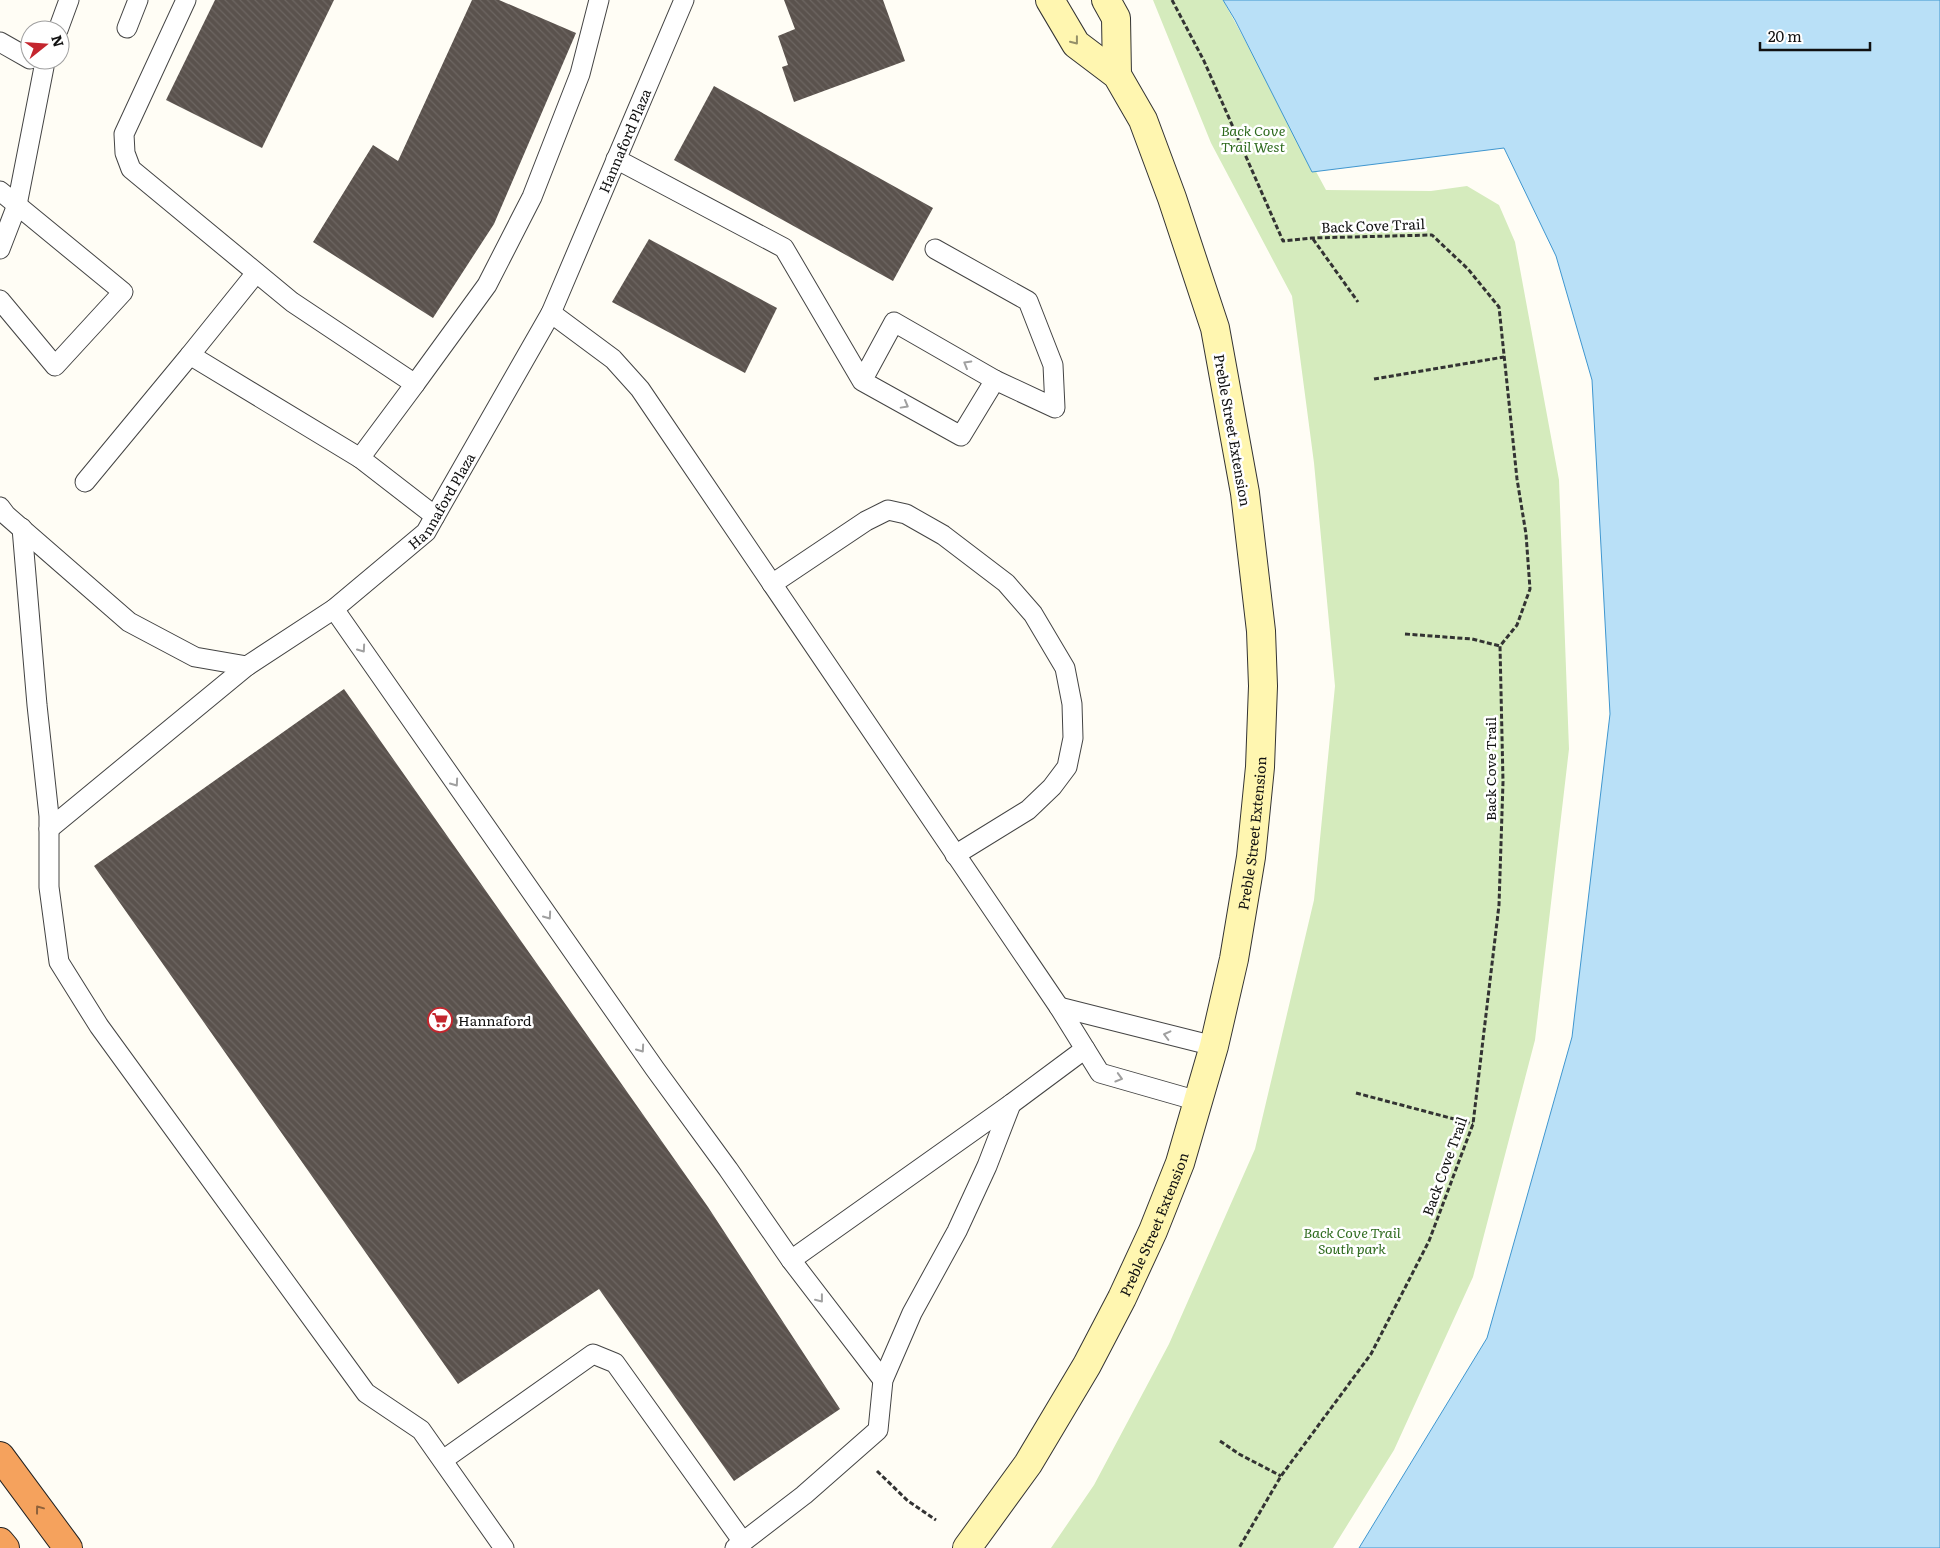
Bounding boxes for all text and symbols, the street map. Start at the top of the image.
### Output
north arrow [20,20,70,70]
scale bar [1760,20,1870,52]
text: 20 m [1768,24,1802,47]
text: N [47,32,70,50]
one-way arrow [1070,35,1078,44]
street label: Hannaford Plaza [593,85,655,196]
park label: Back Cove Trail West [1221,120,1286,156]
street label: Back Cove Trail [1321,213,1426,237]
street label: Preble Street Extension [1210,352,1256,508]
one-way arrow [963,360,972,370]
one-way arrow [899,398,908,408]
street label: Hannaford Plaza [403,448,480,553]
one-way arrow [356,644,365,653]
street label: Back Cove Trail [1480,717,1500,821]
street label: Preble Street Extension [1232,756,1270,911]
one-way arrow [449,777,458,787]
one-way arrow [542,910,551,920]
supermarket icon: Hannaford [427,1007,453,1033]
place label: Hannaford [458,1010,532,1030]
one-way arrow [1163,1030,1171,1040]
one-way arrow [635,1043,644,1053]
one-way arrow [1115,1073,1123,1083]
street label: Back Cove Trail [1417,1113,1471,1218]
street label: Preble Street Extension [1114,1150,1193,1299]
park label: Back Cove Trail South park [1303,1222,1401,1258]
one-way arrow [815,1293,823,1302]
one-way arrow [36,1505,45,1515]

